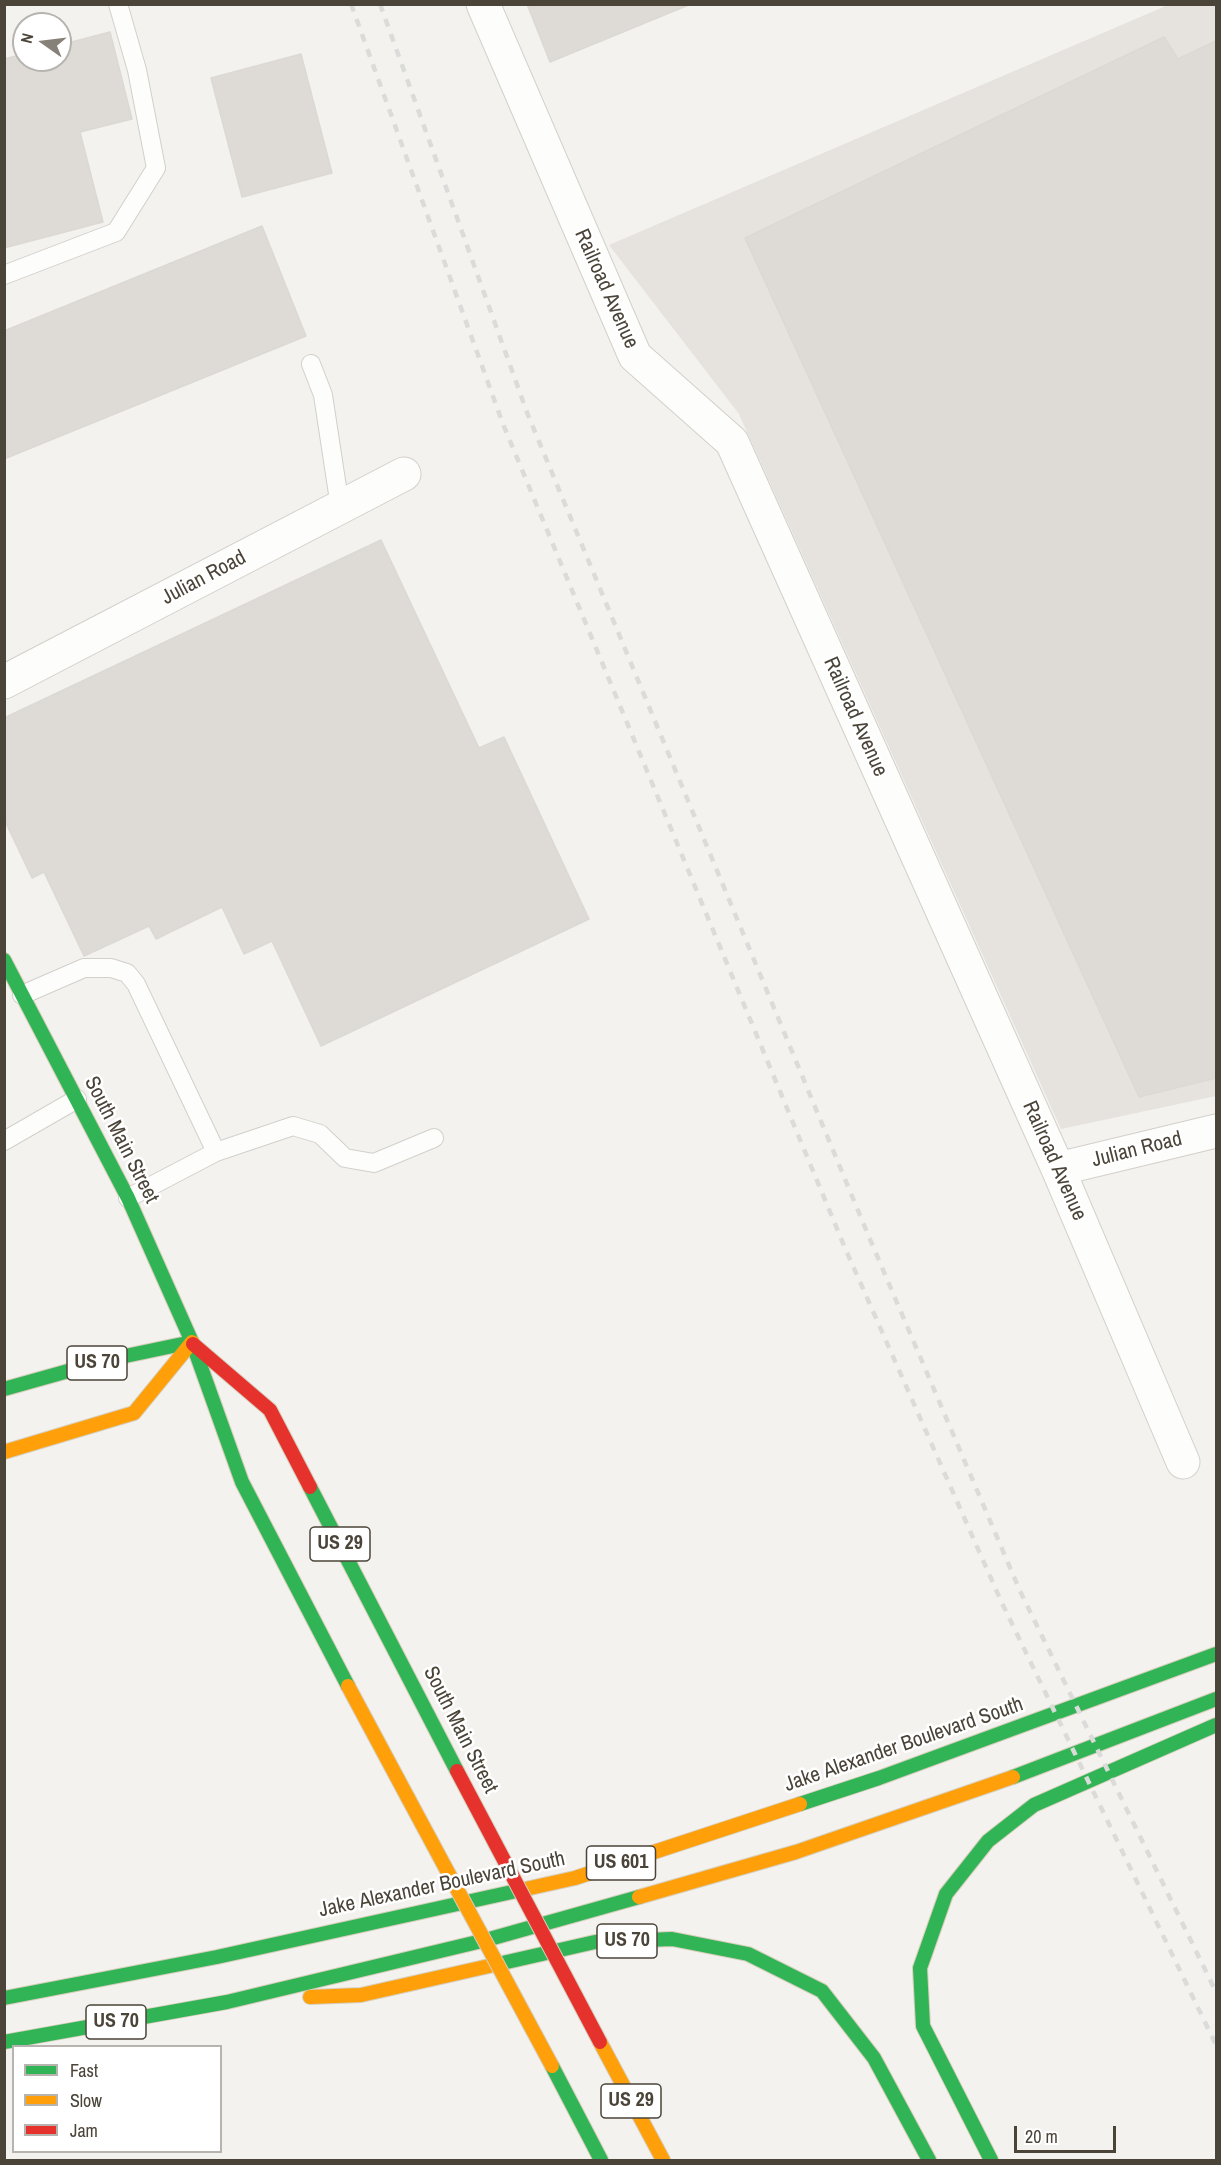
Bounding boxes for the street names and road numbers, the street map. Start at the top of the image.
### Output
street label: Railroad Avenue [568,225,644,353]
street label: Julian Road [158,545,250,611]
street label: Railroad Avenue [817,653,893,781]
street label: South Main Street [78,1072,164,1208]
street label: Railroad Avenue [1016,1097,1092,1225]
street label: Julian Road [1089,1127,1185,1173]
road number: US 70 [67,1346,127,1380]
road number: US 29 [310,1527,370,1561]
street label: South Main Street [417,1662,503,1798]
street label: Jake Alexander Boulevard South [781,1692,1027,1798]
road number: US 601 [586,1846,656,1880]
street label: Jake Alexander Boulevard South [317,1847,567,1923]
road number: US 70 [597,1924,657,1958]
road number: US 70 [86,2005,146,2039]
road number: US 29 [601,2084,661,2118]

